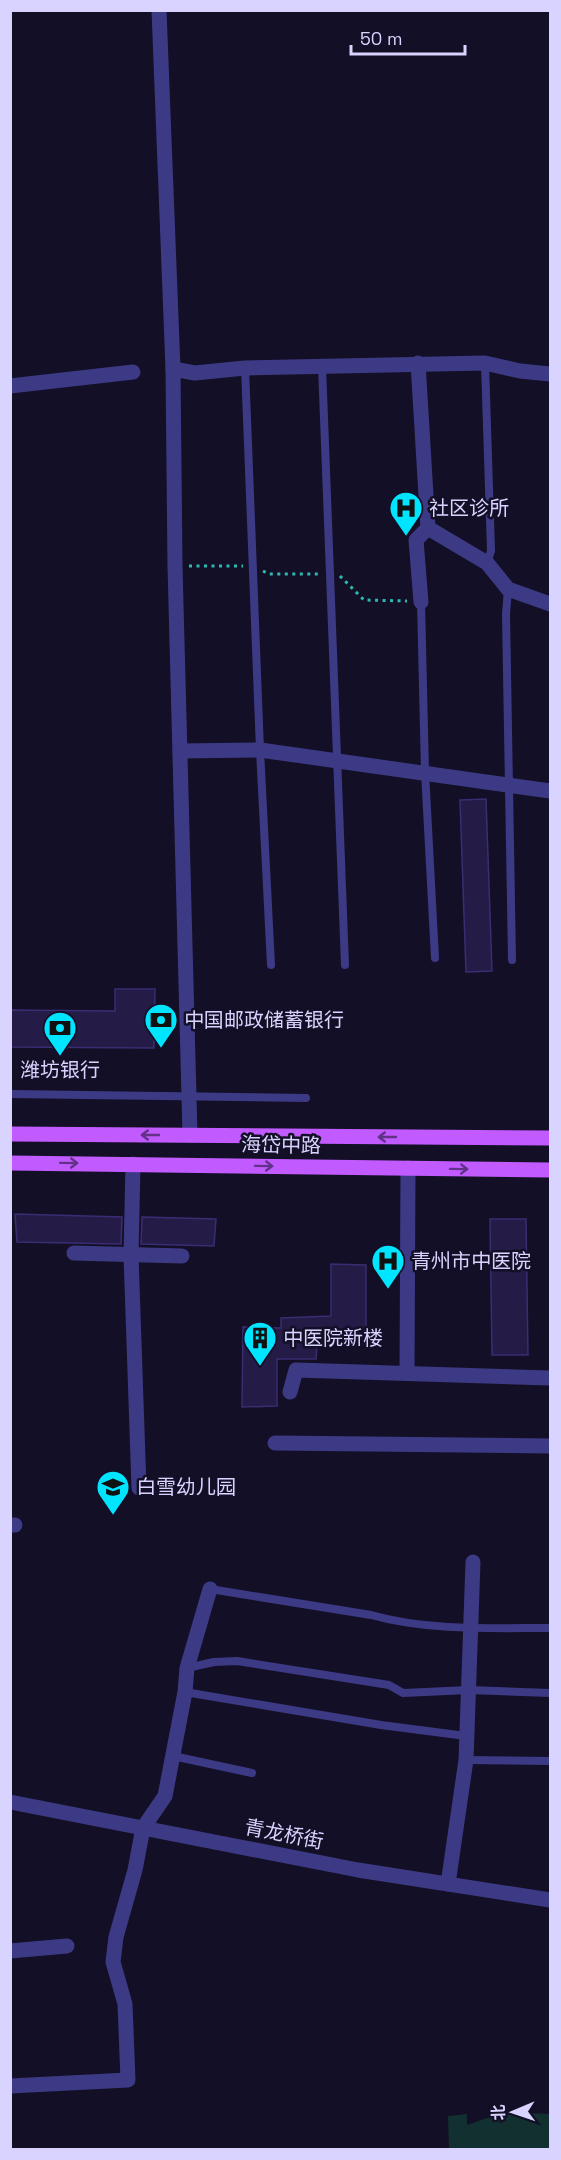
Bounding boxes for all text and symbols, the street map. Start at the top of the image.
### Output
scale bar [351,18,465,56]
text: 50 m [360,27,402,50]
hospital icon: 社区诊所 [388,490,424,537]
place label: 社区诊所 [429,495,509,521]
bank icon: 中国邮政储蓄银行 [143,1002,179,1049]
place label: 中国邮政储蓄银行 [184,1007,344,1033]
bank icon: 潍坊银行 [42,1010,78,1057]
place label: 潍坊银行 [20,1057,100,1083]
one-way arrow [141,1129,161,1141]
street label: 海岱中路 [241,1131,321,1159]
one-way arrow [378,1131,398,1143]
one-way arrow [58,1157,78,1169]
one-way arrow [253,1160,273,1172]
one-way arrow [448,1163,468,1174]
hospital icon: 青州市中医院 [370,1243,406,1290]
place label: 青州市中医院 [411,1248,531,1274]
building icon: 中医院新楼 [242,1320,278,1367]
place label: 中医院新楼 [283,1325,383,1351]
school or university icon: 白雪幼儿园 [95,1469,131,1516]
place label: 白雪幼儿园 [136,1474,236,1500]
street label: 青龙桥街 [242,1814,326,1854]
north arrow [483,2082,543,2142]
text: 北 [488,2104,509,2121]

